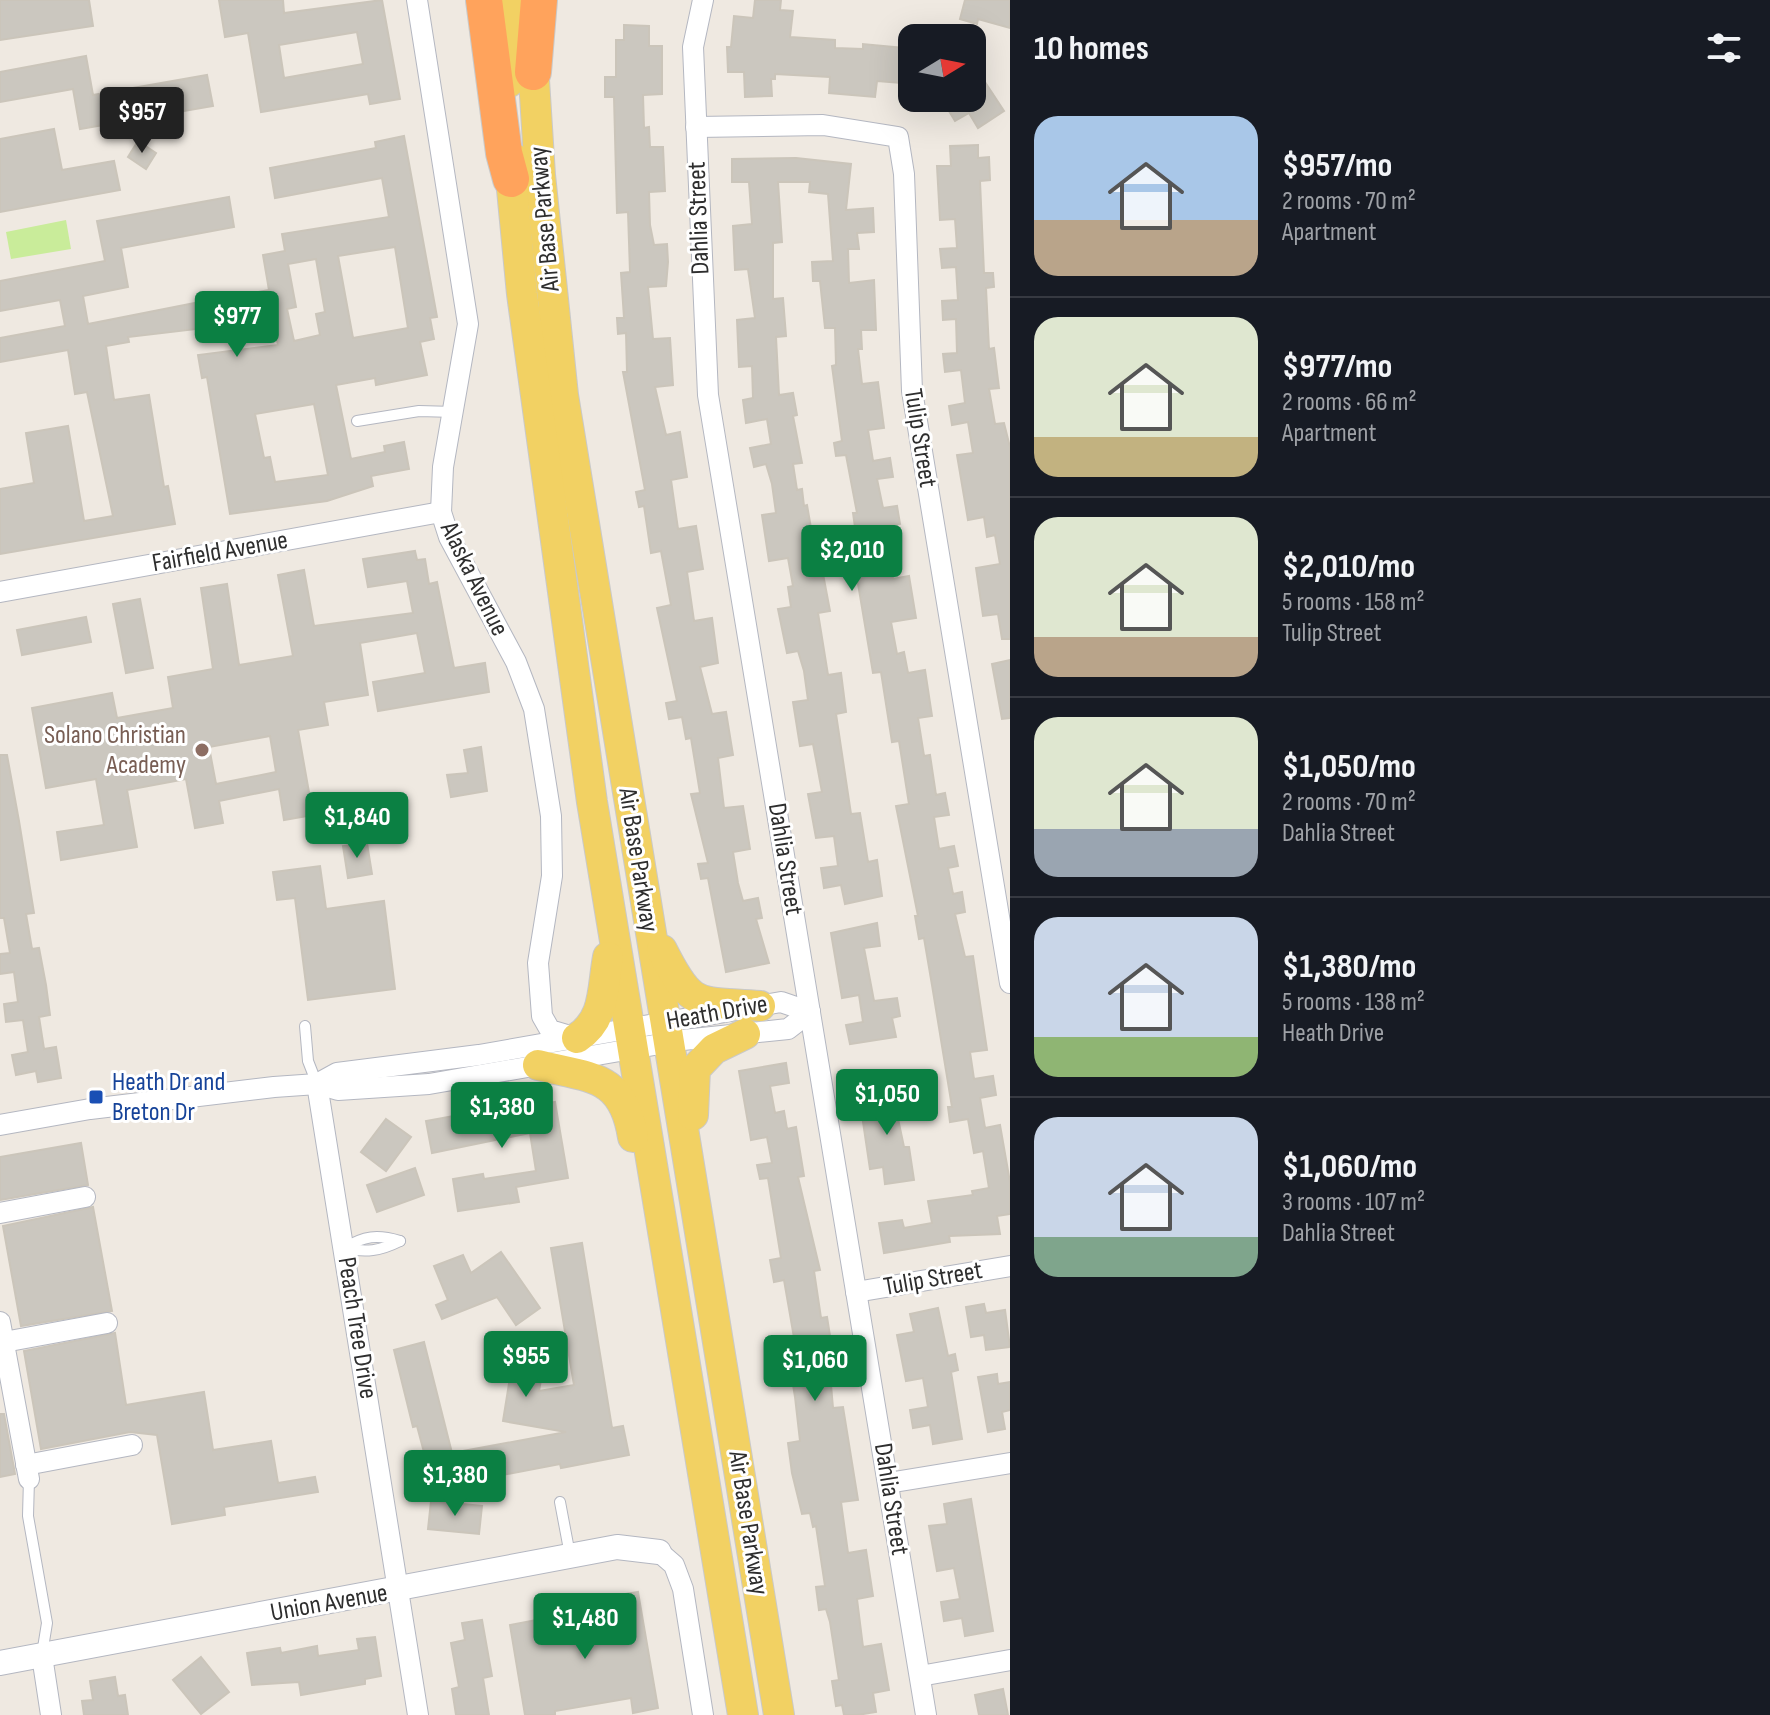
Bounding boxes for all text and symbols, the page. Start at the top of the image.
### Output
north arrow [898,24,986,112]
map controls [898,24,986,112]
icon: filters [1702,26,1746,70]
text: 10 homes [1034,28,1149,69]
pin: $957 [95,87,189,155]
text: $957 [118,97,166,128]
street label: Air Base Parkway [523,145,567,294]
text: $957/mo [1282,145,1392,186]
icon: home [1098,148,1194,244]
street label: Dahlia Street [682,161,716,275]
text: 2 rooms · 70 m² [1282,186,1416,217]
text: Apartment [1282,217,1376,248]
pin: $977 [190,291,284,359]
text: $977 [213,301,261,332]
text: $977/mo [1282,346,1392,387]
icon: home [1098,349,1194,445]
street label: Tulip Street [897,386,943,490]
text: 2 rooms · 66 m² [1282,387,1417,418]
text: Apartment [1282,418,1376,449]
street label: Alaska Avenue [433,516,515,641]
street label: Fairfield Avenue [150,525,290,579]
pin: $2,010 [787,525,917,593]
text: $2,010 [819,535,885,566]
text: $2,010/mo [1282,546,1415,587]
icon: home [1098,549,1194,645]
text: 5 rooms · 158 m² [1282,587,1425,618]
text: Tulip Street [1282,618,1382,649]
place label: Solano Christian Academy [44,720,186,781]
marker: Solano Christian Academy [193,741,211,759]
text: $1,050/mo [1282,746,1416,787]
icon: home [1098,749,1194,845]
street label: Air Base Parkway [611,785,665,934]
text: 2 rooms · 70 m² [1282,787,1416,818]
pin: $1,840 [292,792,422,860]
street label: Dahlia Street [761,801,809,917]
text: $1,840 [323,802,391,833]
text: Dahlia Street [1282,818,1395,849]
text: $1,380/mo [1282,946,1416,987]
icon: home [1098,949,1194,1045]
text: 5 rooms · 138 m² [1282,987,1425,1018]
street label: Heath Drive [664,989,770,1037]
text: Heath Drive [1282,1018,1384,1049]
place label: Heath Dr and Breton Dr [112,1067,225,1128]
pin: $1,050 [822,1069,952,1137]
text: $1,050 [854,1079,920,1110]
pin: $1,380 [437,1082,567,1150]
marker: Heath Dr and Breton Dr [87,1088,105,1106]
text: $1,380 [469,1092,535,1123]
text: $1,060/mo [1282,1146,1417,1187]
icon: home [1098,1149,1194,1245]
text: 3 rooms · 107 m² [1282,1187,1425,1218]
text: Dahlia Street [1282,1218,1395,1249]
street label: Peach Tree Drive [330,1255,384,1401]
street label: Tulip Street [881,1255,985,1303]
pin: $955 [479,1331,573,1399]
pin: $1,060 [750,1335,880,1403]
text: $955 [502,1341,550,1372]
text: $1,060 [782,1345,848,1376]
street label: Dahlia Street [867,1441,915,1557]
street label: Air Base Parkway [721,1448,775,1597]
pin: $1,380 [390,1450,520,1518]
text: $1,380 [422,1460,488,1491]
street label: Union Avenue [268,1577,390,1629]
pin: $1,480 [520,1593,650,1661]
text: $1,480 [551,1603,619,1634]

